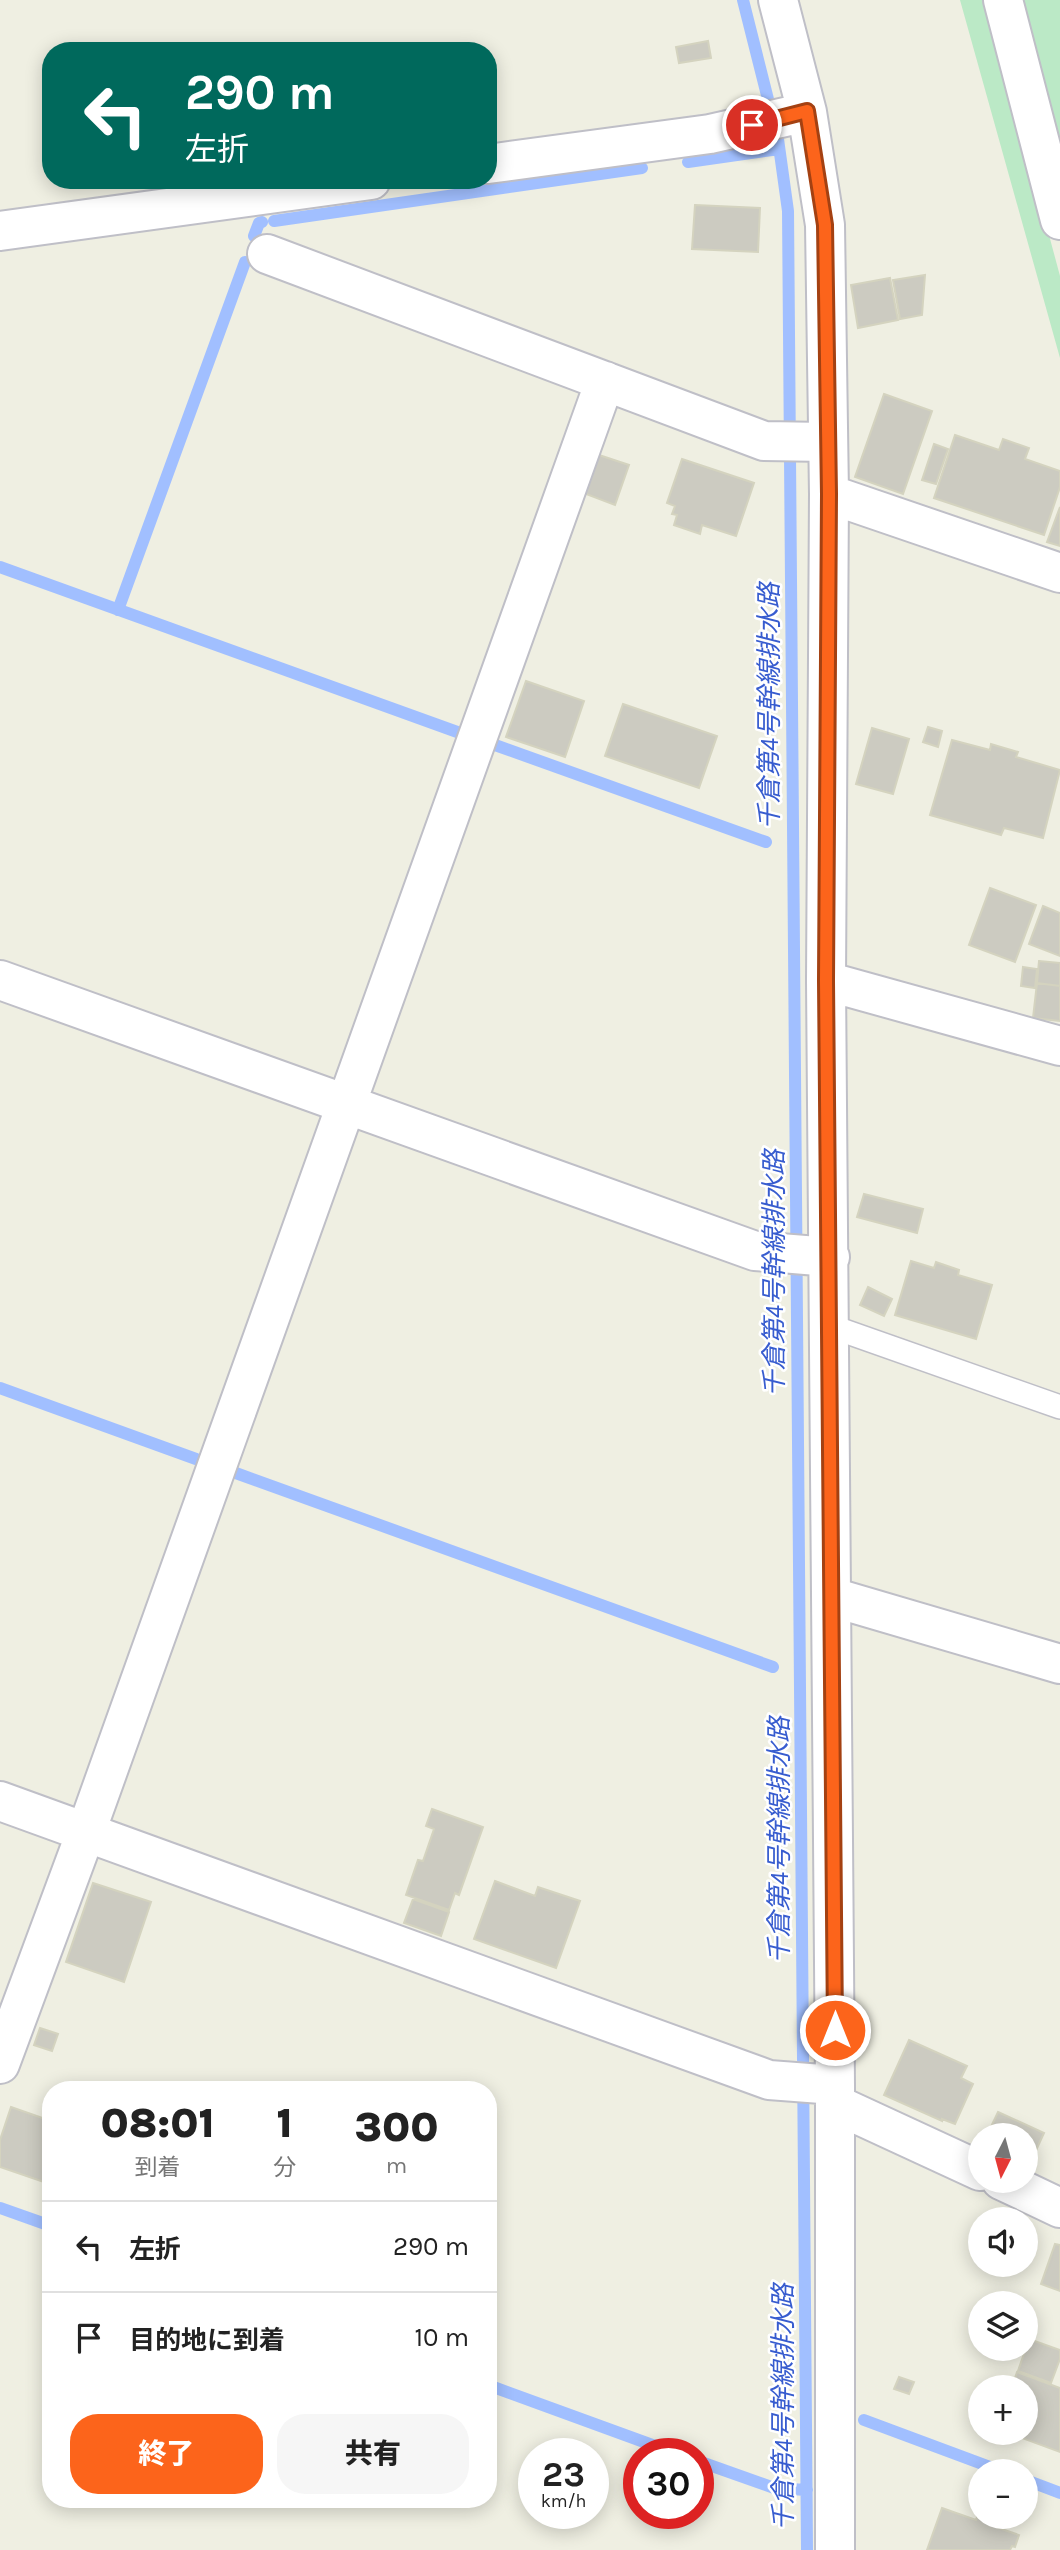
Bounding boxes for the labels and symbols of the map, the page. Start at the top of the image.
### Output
pin [722,95,782,155]
water label: 千倉第4号幹線排水路 [754,580,785,830]
water label: 千倉第4号幹線排水路 [759,1147,790,1397]
water label: 千倉第4号幹線排水路 [764,1714,795,1964]
position arrow [798,1993,872,2067]
north arrow [968,2123,1038,2193]
water label: 千倉第4号幹線排水路 [768,2281,799,2531]
speed limit sign: 30 [623,2438,714,2529]

